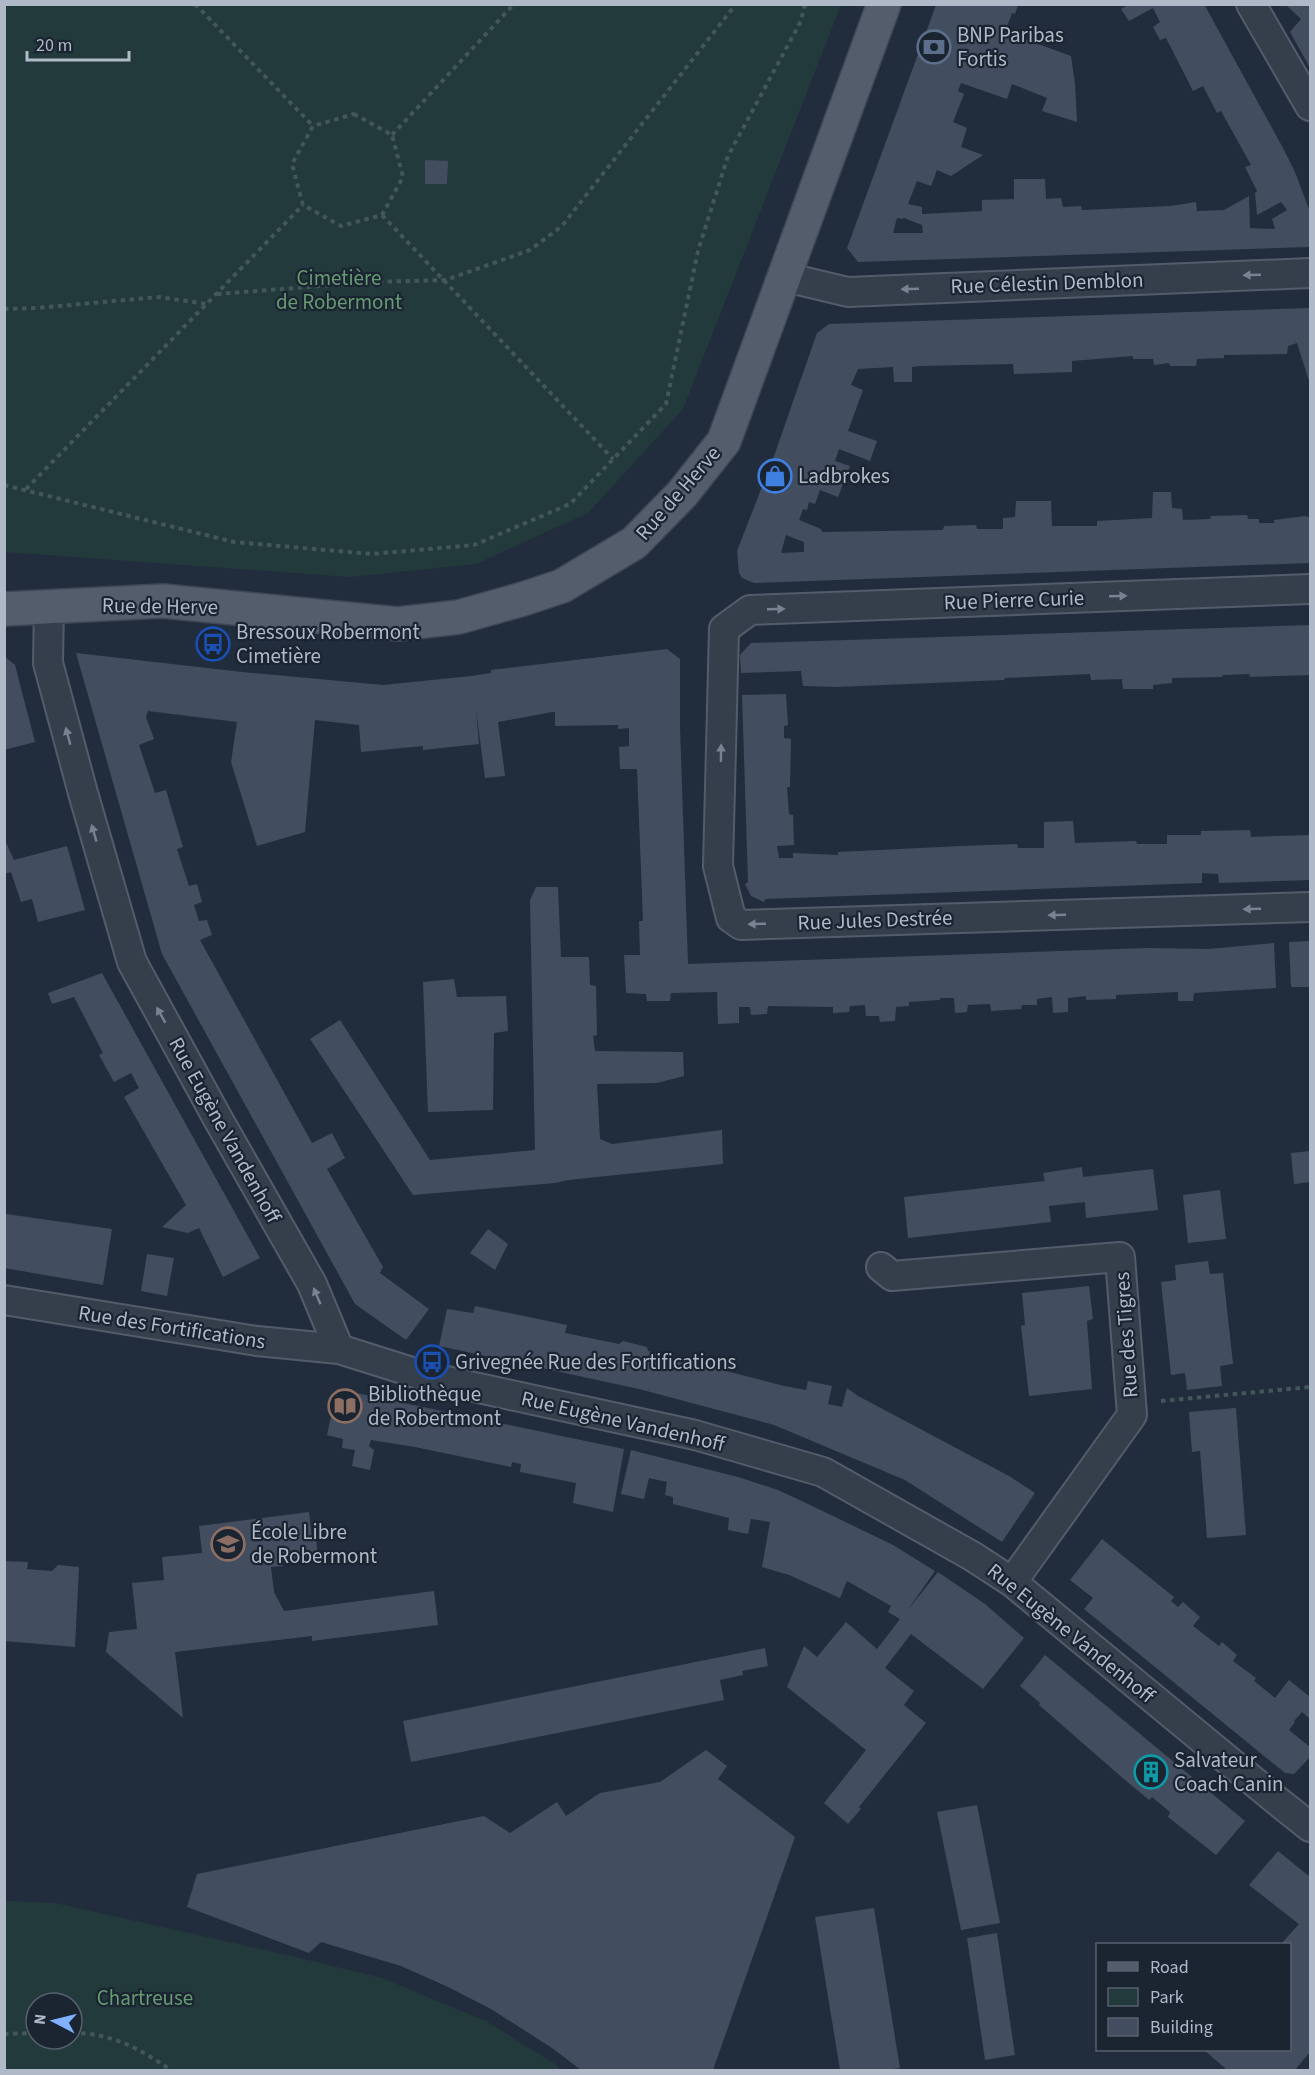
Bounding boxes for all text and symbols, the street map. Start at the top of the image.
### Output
place label: BNP Paribas Fortis [957,20,1064,74]
scale bar [27,24,129,62]
bank icon: BNP Paribas Fortis [916,29,952,65]
text: 20 m [36,33,72,58]
park label: Cimetière de Robermont [276,263,402,317]
street label: Rue Célestin Demblon [950,265,1144,301]
one-way arrow [1243,270,1262,280]
one-way arrow [901,285,920,294]
street label: Rue de Herve [629,439,727,547]
shop icon: Ladbrokes [757,458,793,494]
place label: Ladbrokes [798,461,890,491]
street label: Rue Pierre Curie [943,583,1085,617]
street label: Rue de Herve [102,590,218,622]
one-way arrow [1108,591,1127,601]
one-way arrow [766,604,785,613]
place label: Bressoux Robermont Cimetière [236,617,420,671]
bus stop icon: Bressoux Robermont Cimetière [195,626,231,662]
one-way arrow [62,727,72,746]
one-way arrow [716,744,726,763]
one-way arrow [89,824,98,842]
street label: Rue Jules Destrée [797,902,953,938]
one-way arrow [1243,904,1262,913]
one-way arrow [1048,910,1067,919]
one-way arrow [748,919,767,929]
one-way arrow [156,1006,166,1023]
street label: Rue Eugène Vandenhoff [161,1032,289,1229]
street label: Rue des Tigres [1107,1271,1145,1399]
one-way arrow [312,1286,322,1304]
street label: Rue des Fortifications [76,1297,268,1357]
bus stop icon: Grivegnée Rue des Fortifications [414,1344,450,1380]
place label: Grivegnée Rue des Fortifications [455,1347,737,1377]
place label: Bibliothèque de Robertmont [368,1379,501,1433]
street label: Rue Eugène Vandenhoff [518,1383,729,1459]
library icon: Bibliothèque de Robertmont [327,1388,363,1424]
place label: École Libre de Robermont [251,1517,377,1571]
school or university icon: École Libre de Robermont [210,1526,246,1562]
street label: Rue Eugène Vandenhoff [981,1556,1162,1711]
place label: Salvateur Coach Canin [1174,1745,1284,1799]
building icon: Salvateur Coach Canin [1133,1754,1169,1790]
legend [1096,1943,1291,2051]
text: Road [1150,1955,1189,1980]
park label: Chartreuse [97,1983,193,2013]
text: Park [1150,1985,1184,2010]
north arrow [24,1991,84,2051]
text: N [29,2013,52,2026]
text: Building [1150,2015,1213,2040]

